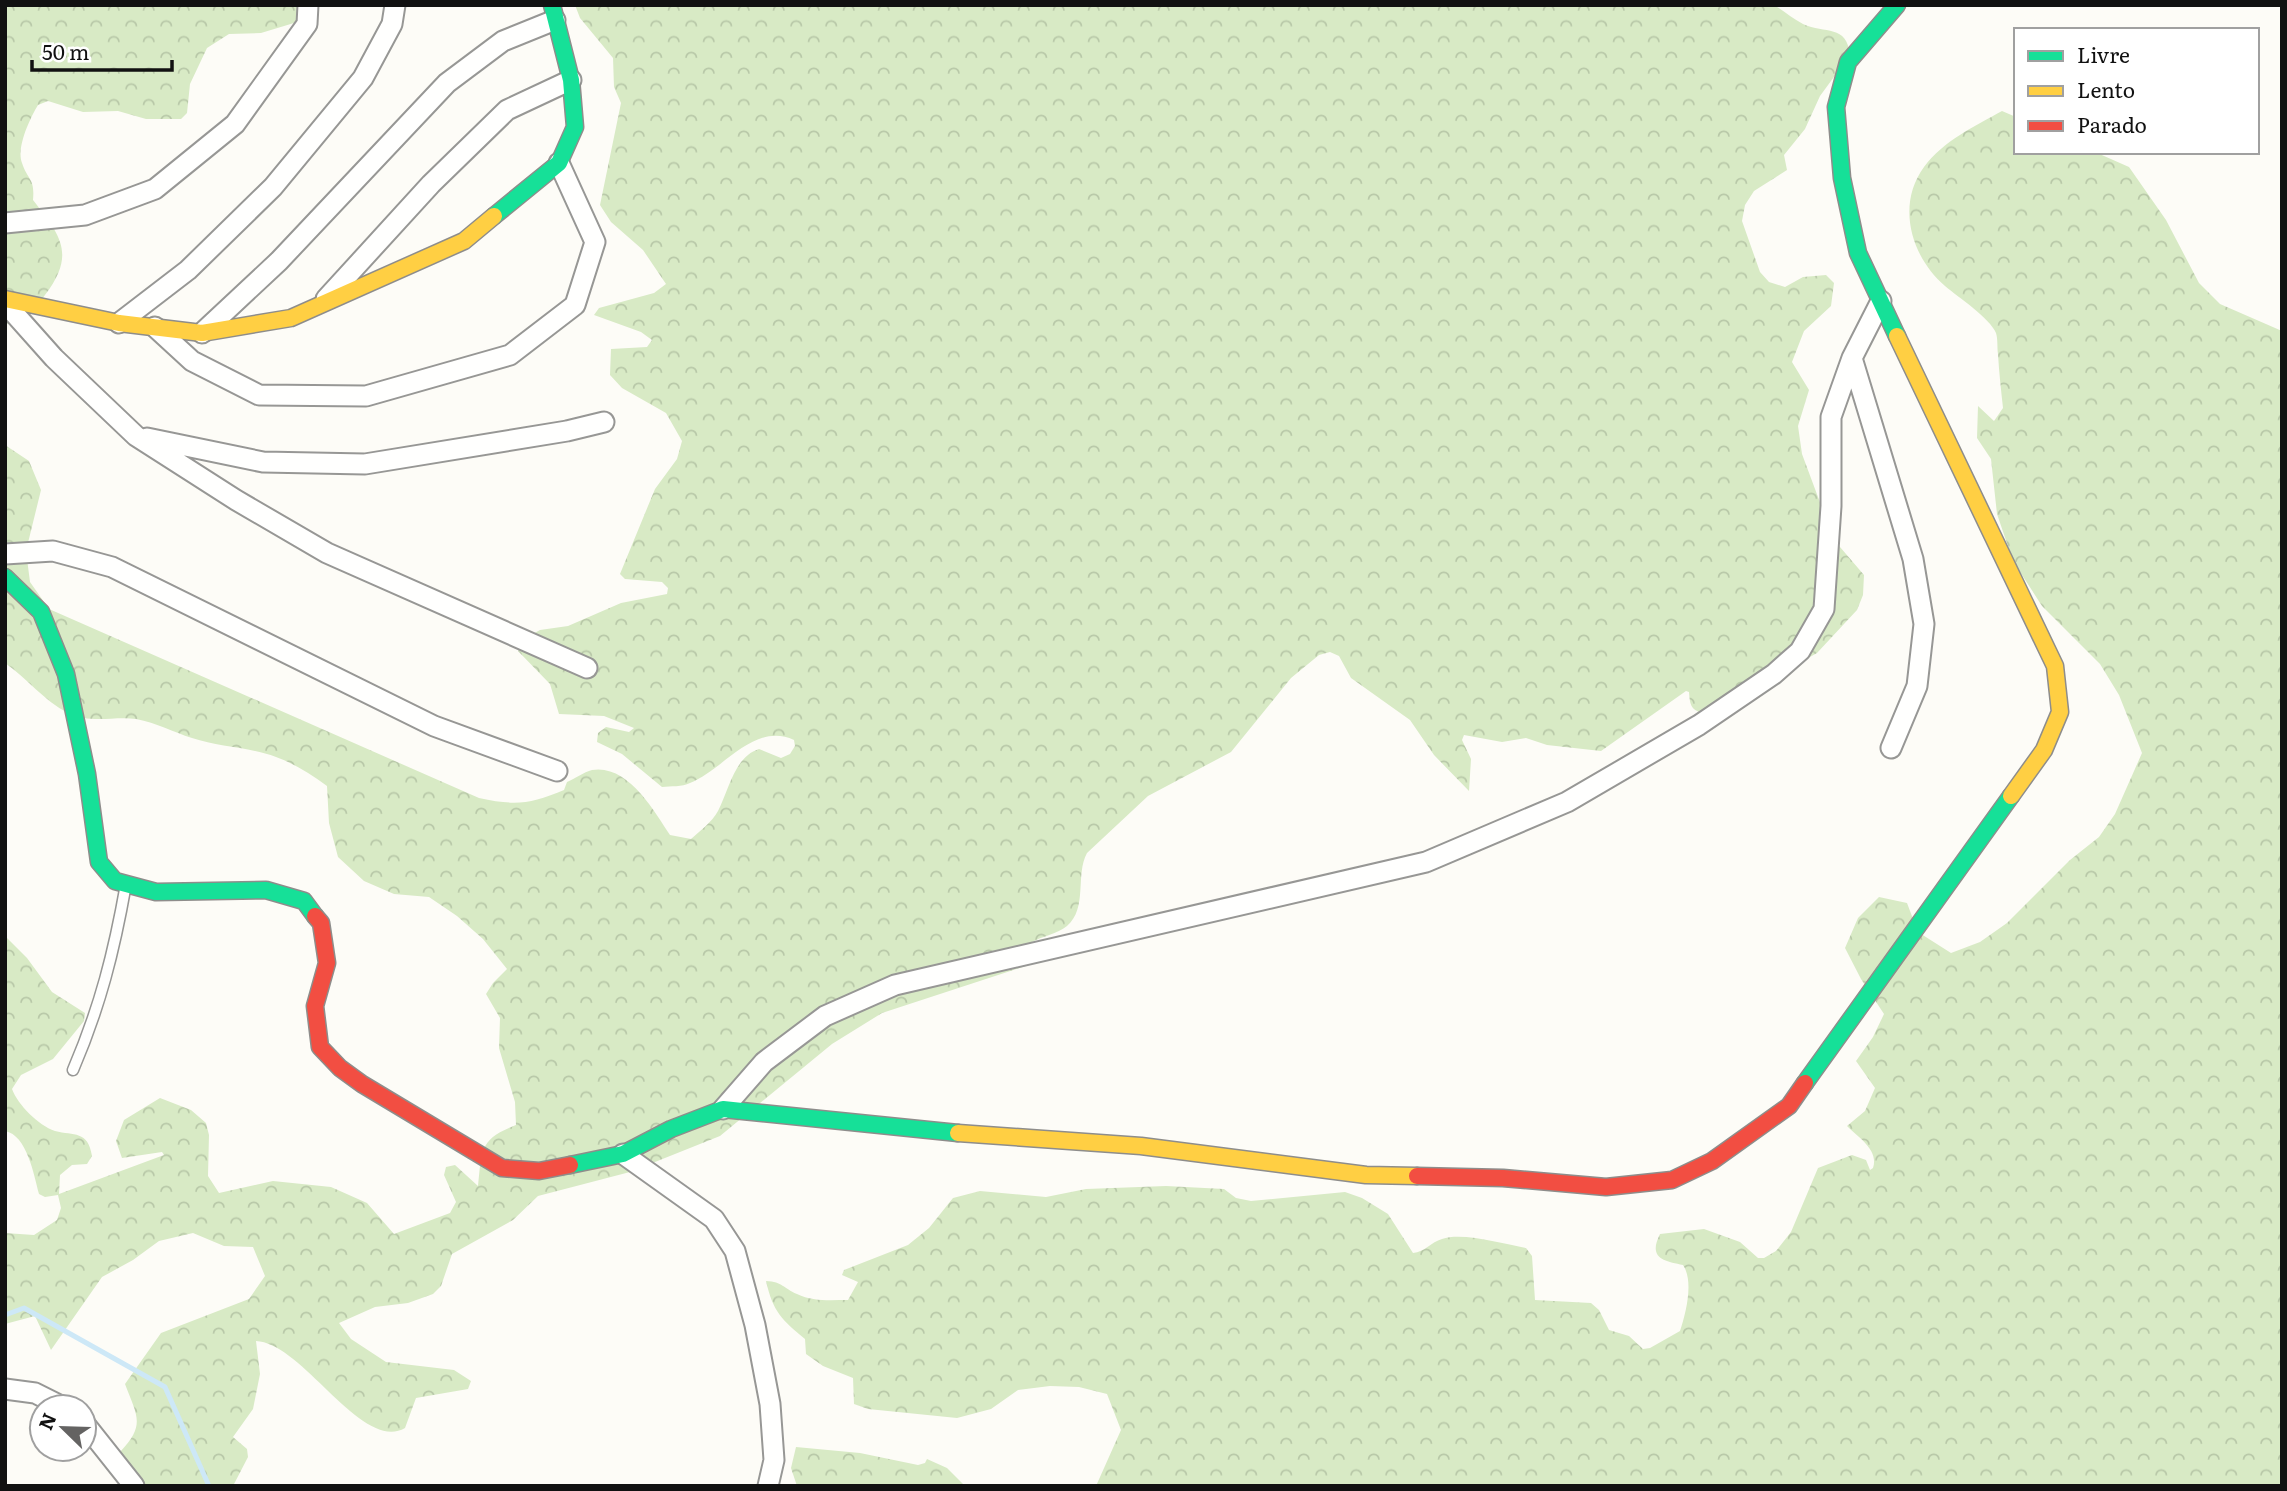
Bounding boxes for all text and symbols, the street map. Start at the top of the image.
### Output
scale bar [32,28,172,72]
legend [2014,28,2259,154]
text: 50 m [42,35,89,66]
text: Livre [2077,38,2130,69]
text: Lento [2077,73,2135,104]
text: Parado [2077,108,2147,139]
north arrow [28,1393,98,1463]
text: N [30,1408,62,1434]

